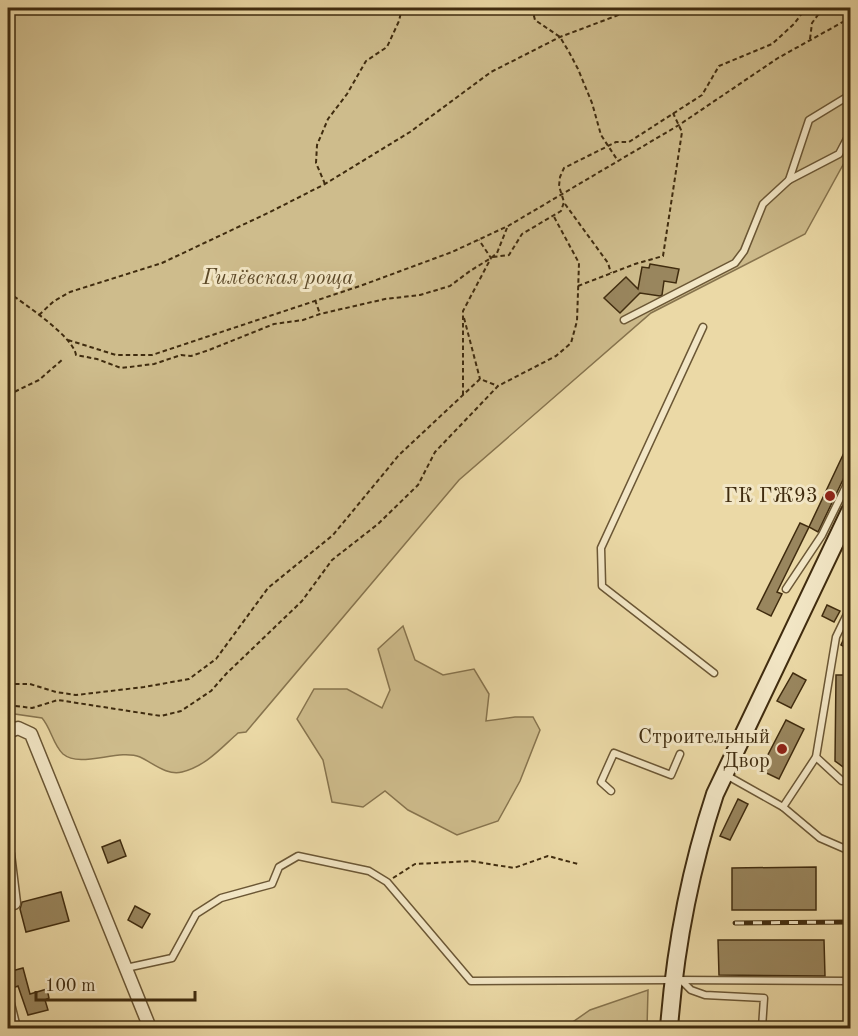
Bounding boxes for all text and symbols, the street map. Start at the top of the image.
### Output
park label: Гилёвская роща [201,268,354,289]
place label: ГК ГЖ93 [724,486,818,507]
marker: ГК ГЖ93 [823,489,837,503]
place label: Строительный Двор [638,727,770,772]
marker: Строительный Двор [775,742,789,756]
scale bar [36,964,195,1002]
text: 100 m [45,977,96,995]

